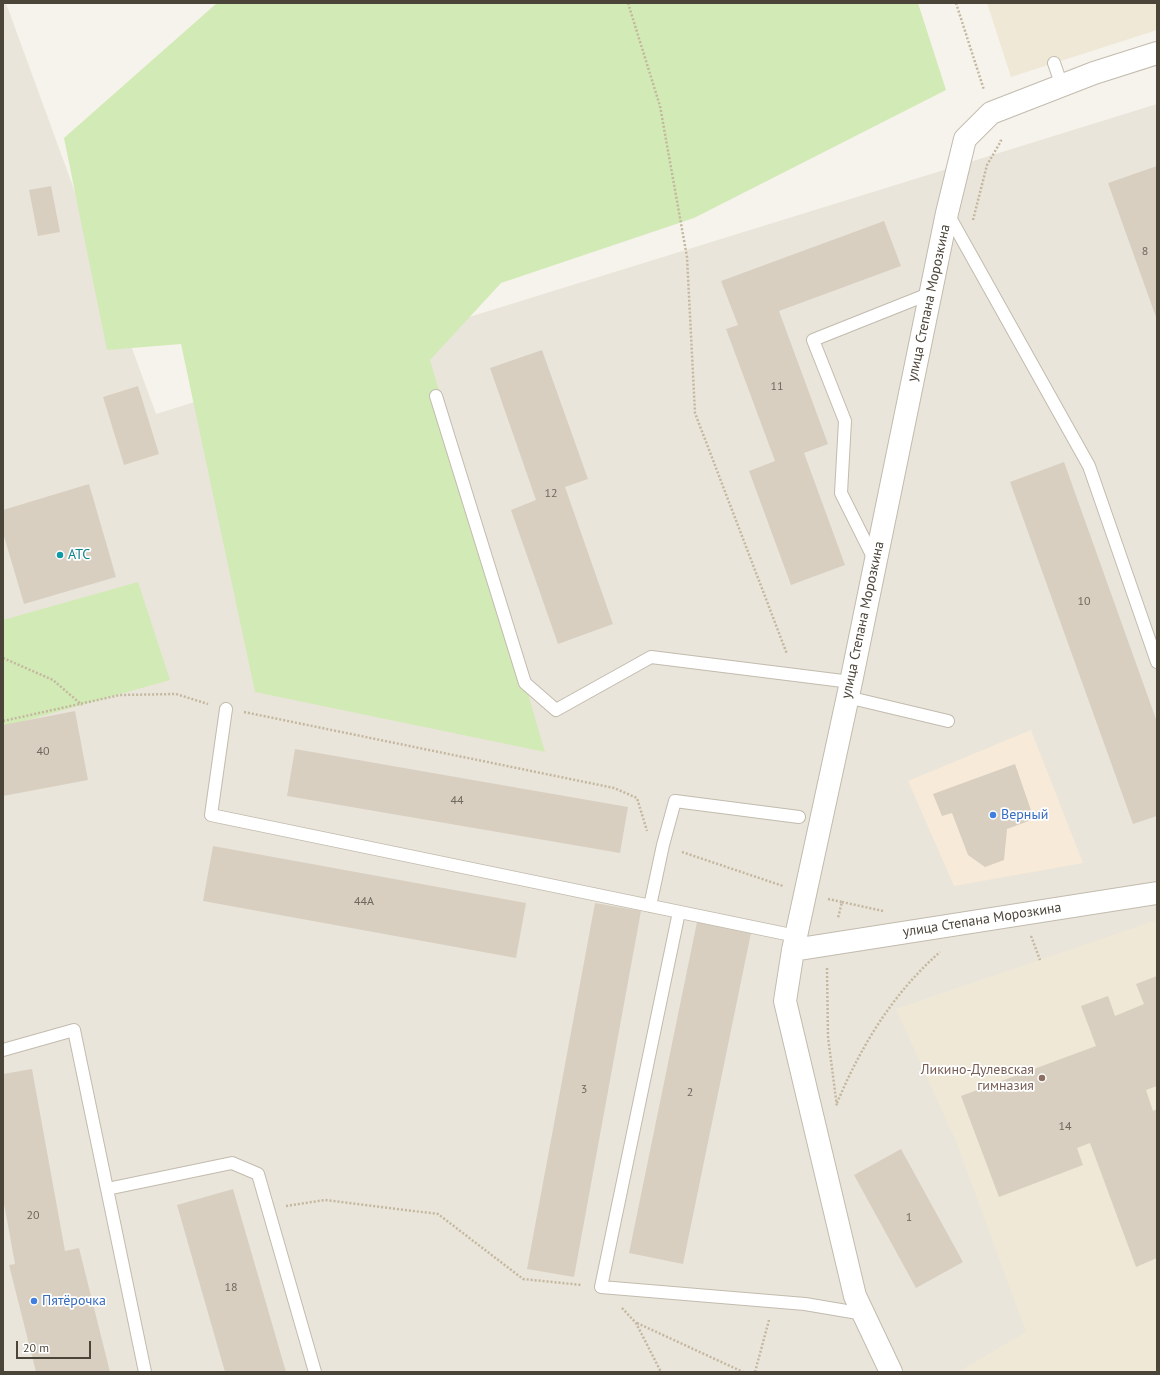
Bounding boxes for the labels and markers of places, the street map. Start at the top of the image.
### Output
place label: АТС [68,547,90,563]
marker: АТС [55,550,65,560]
place label: Верный [1001,807,1048,823]
marker: Верный [988,810,998,820]
place label: Ликино-Дулевская гимназия [921,1062,1034,1094]
marker: Ликино-Дулевская гимназия [1037,1073,1047,1083]
place label: Пятёрочка [42,1293,106,1309]
marker: Пятёрочка [29,1296,39,1306]

